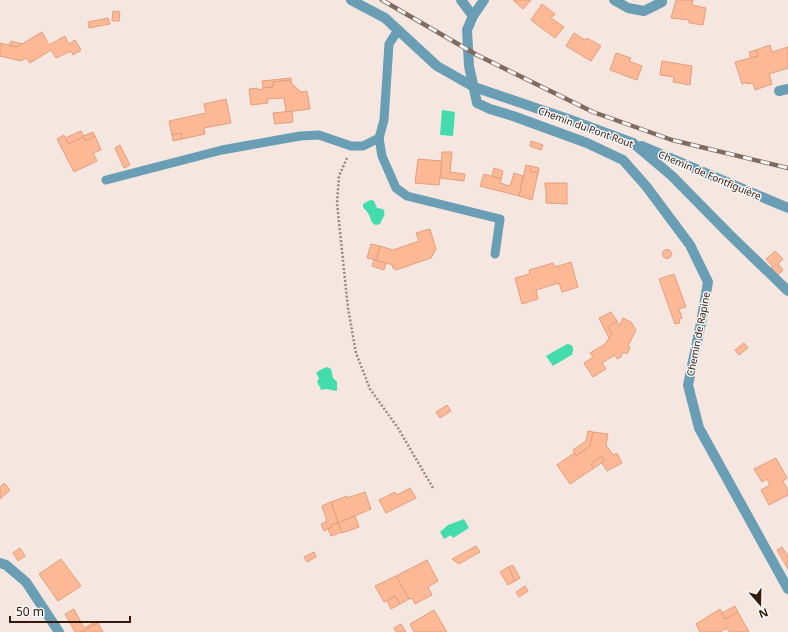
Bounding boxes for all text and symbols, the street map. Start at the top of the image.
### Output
street label: Chemin du Pont Rout [536,103,636,151]
street label: Chemin de Fontfiguière [656,147,764,203]
street label: Chemin de Rapine [683,290,713,377]
north arrow [740,584,780,624]
scale bar [10,598,130,624]
text: 50 m [16,603,44,620]
text: N [757,605,770,622]

